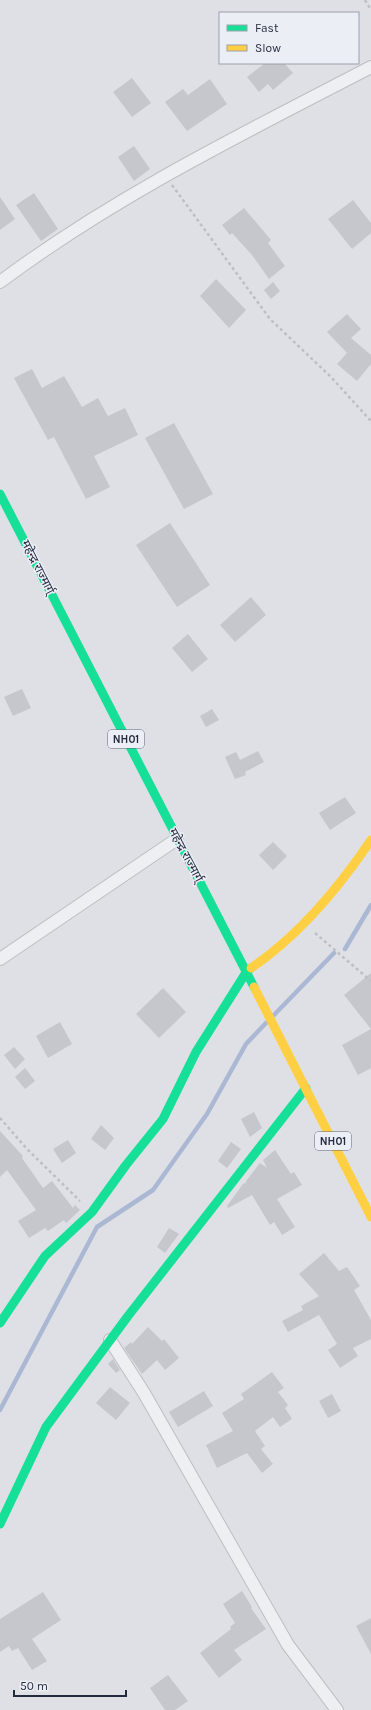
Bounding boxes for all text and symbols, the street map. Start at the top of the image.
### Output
legend [219,12,359,64]
text: Fast [255,21,279,35]
text: Slow [255,41,281,55]
street label: महेन्द्र राज्मार्ग् [19,537,59,598]
road number: NH01 [108,730,144,748]
street label: महेन्द्र राज्मार्ग् [166,825,208,886]
road number: NH01 [315,1132,351,1150]
scale bar [14,1672,126,1698]
text: 50 m [20,1679,48,1693]

